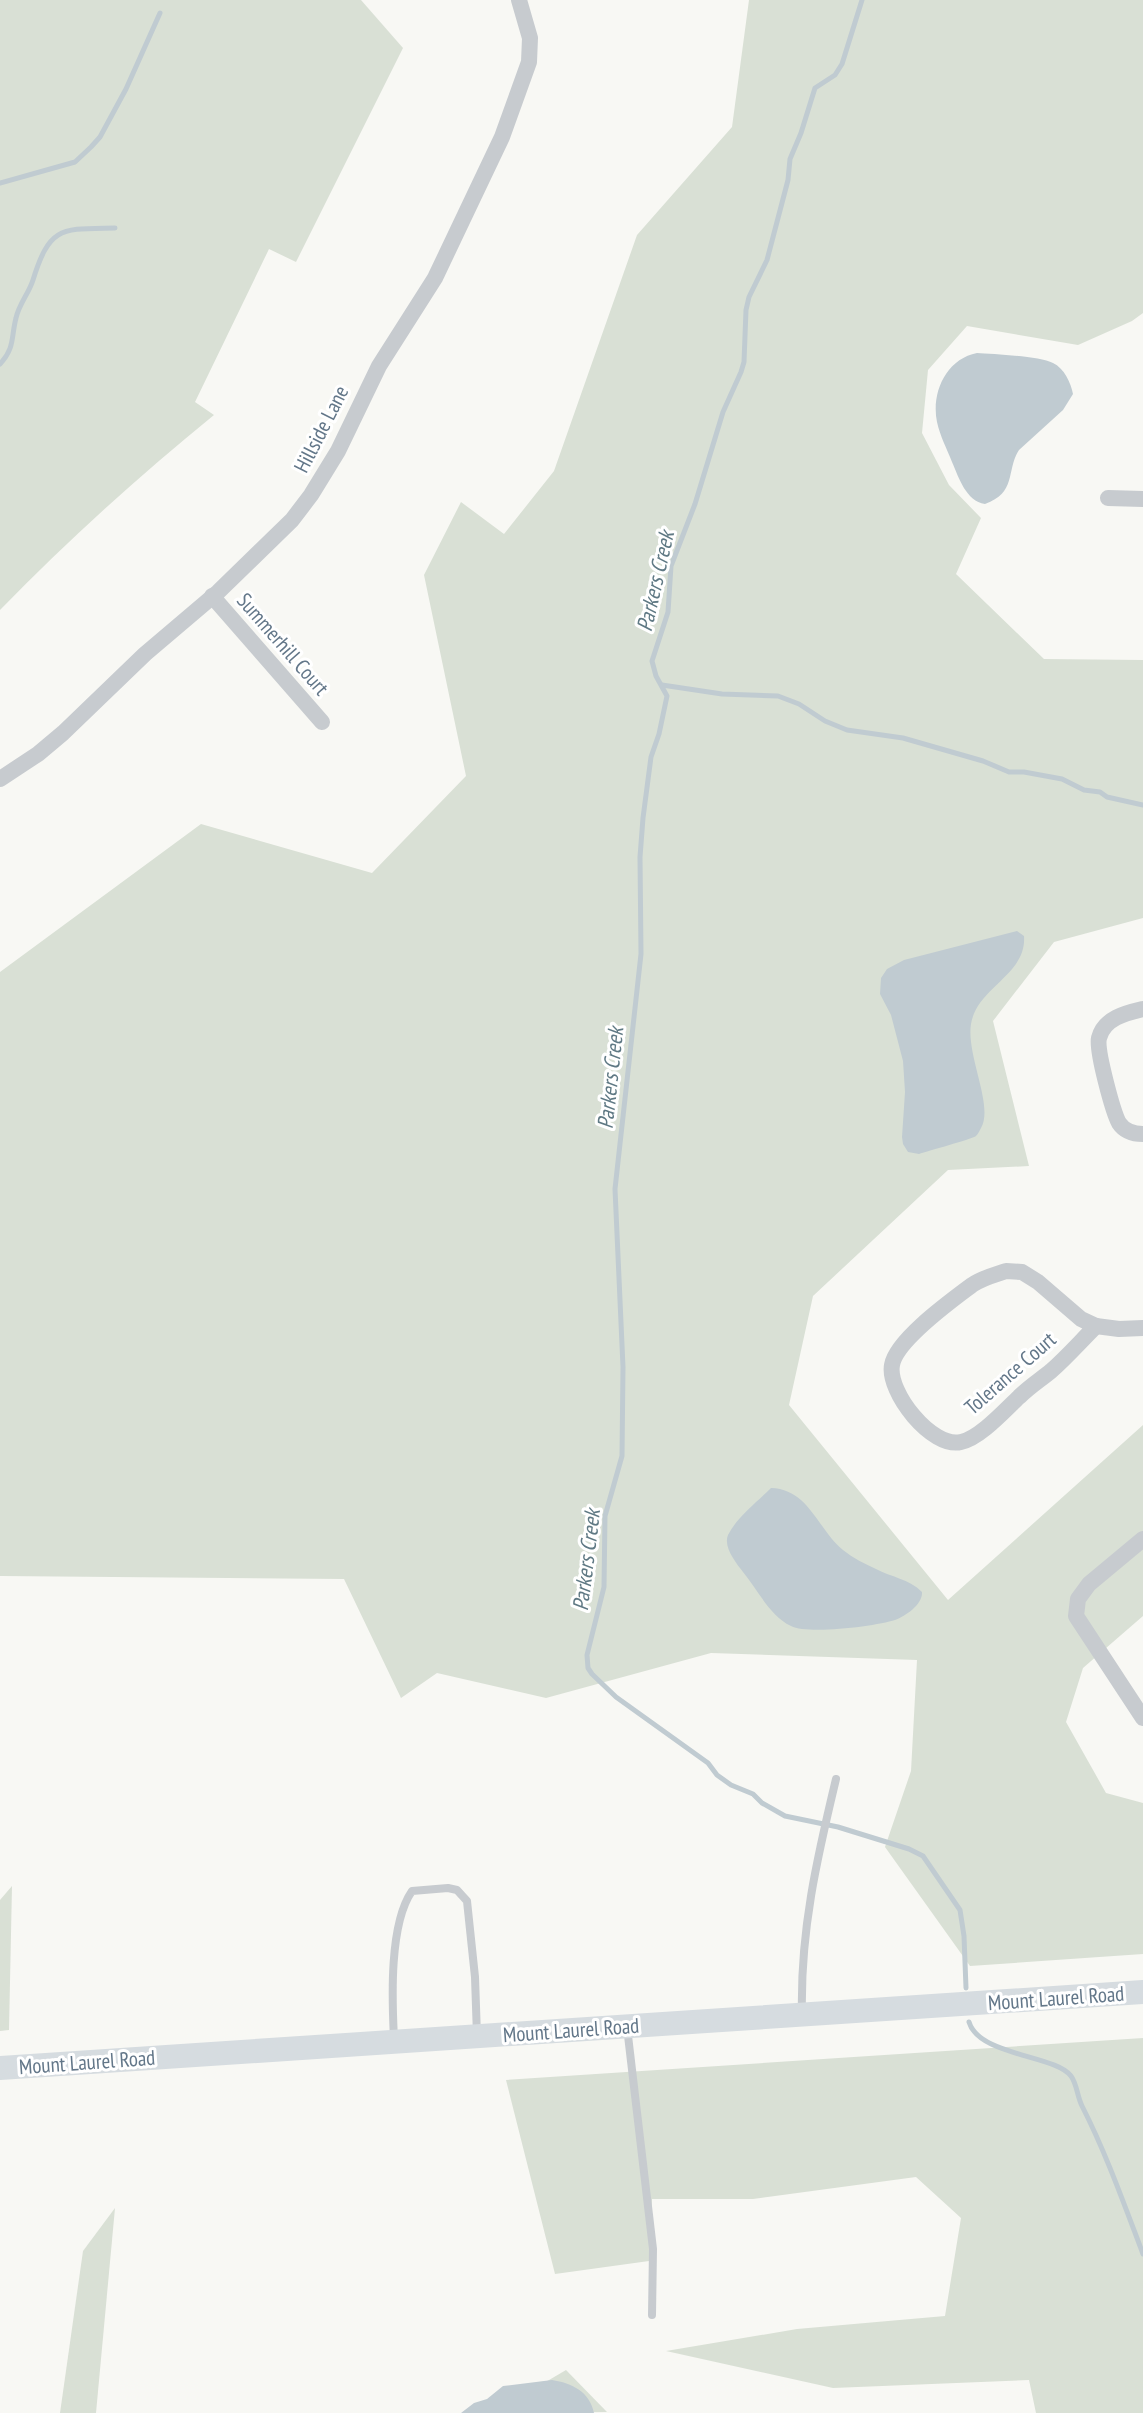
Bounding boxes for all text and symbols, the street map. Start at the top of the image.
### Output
street label: Hillside Lane [288,381,354,477]
water label: Parkers Creek [630,526,681,634]
street label: Summerhill Court [231,587,335,701]
water label: Parkers Creek [591,1023,630,1130]
street label: Tolerance Court [959,1326,1062,1420]
water label: Parkers Creek [566,1505,606,1612]
street label: Mount Laurel Road [987,1980,1125,2016]
street label: Mount Laurel Road [502,2012,640,2048]
street label: Mount Laurel Road [18,2044,156,2080]

